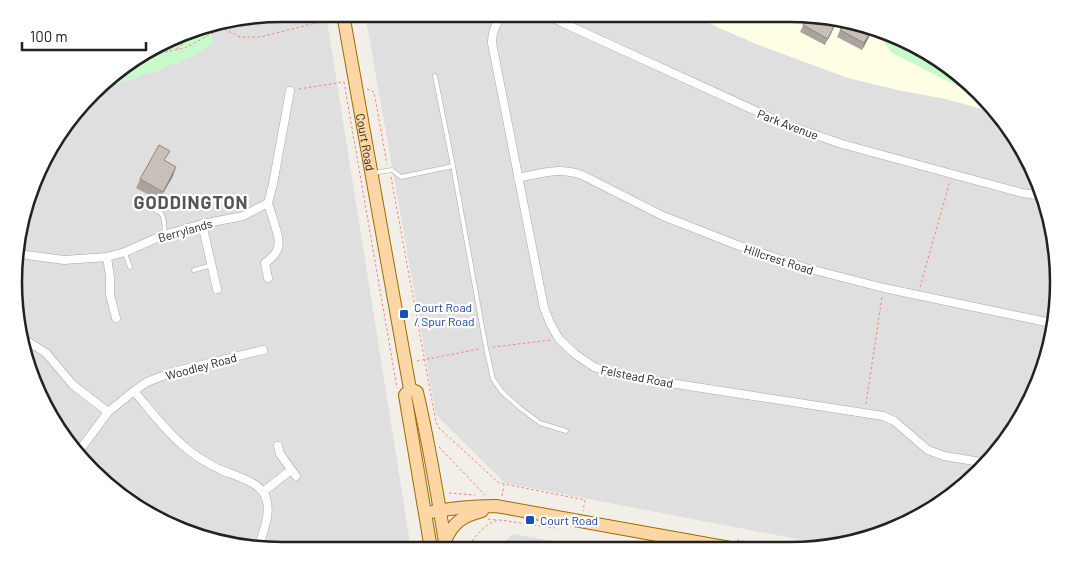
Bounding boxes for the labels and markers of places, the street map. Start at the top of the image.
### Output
place label: Court Road / Spur Road [414,300,475,328]
marker: Court Road / Spur Road [398,308,410,320]
place label: Court Road [540,513,598,527]
marker: Court Road [524,514,536,526]

